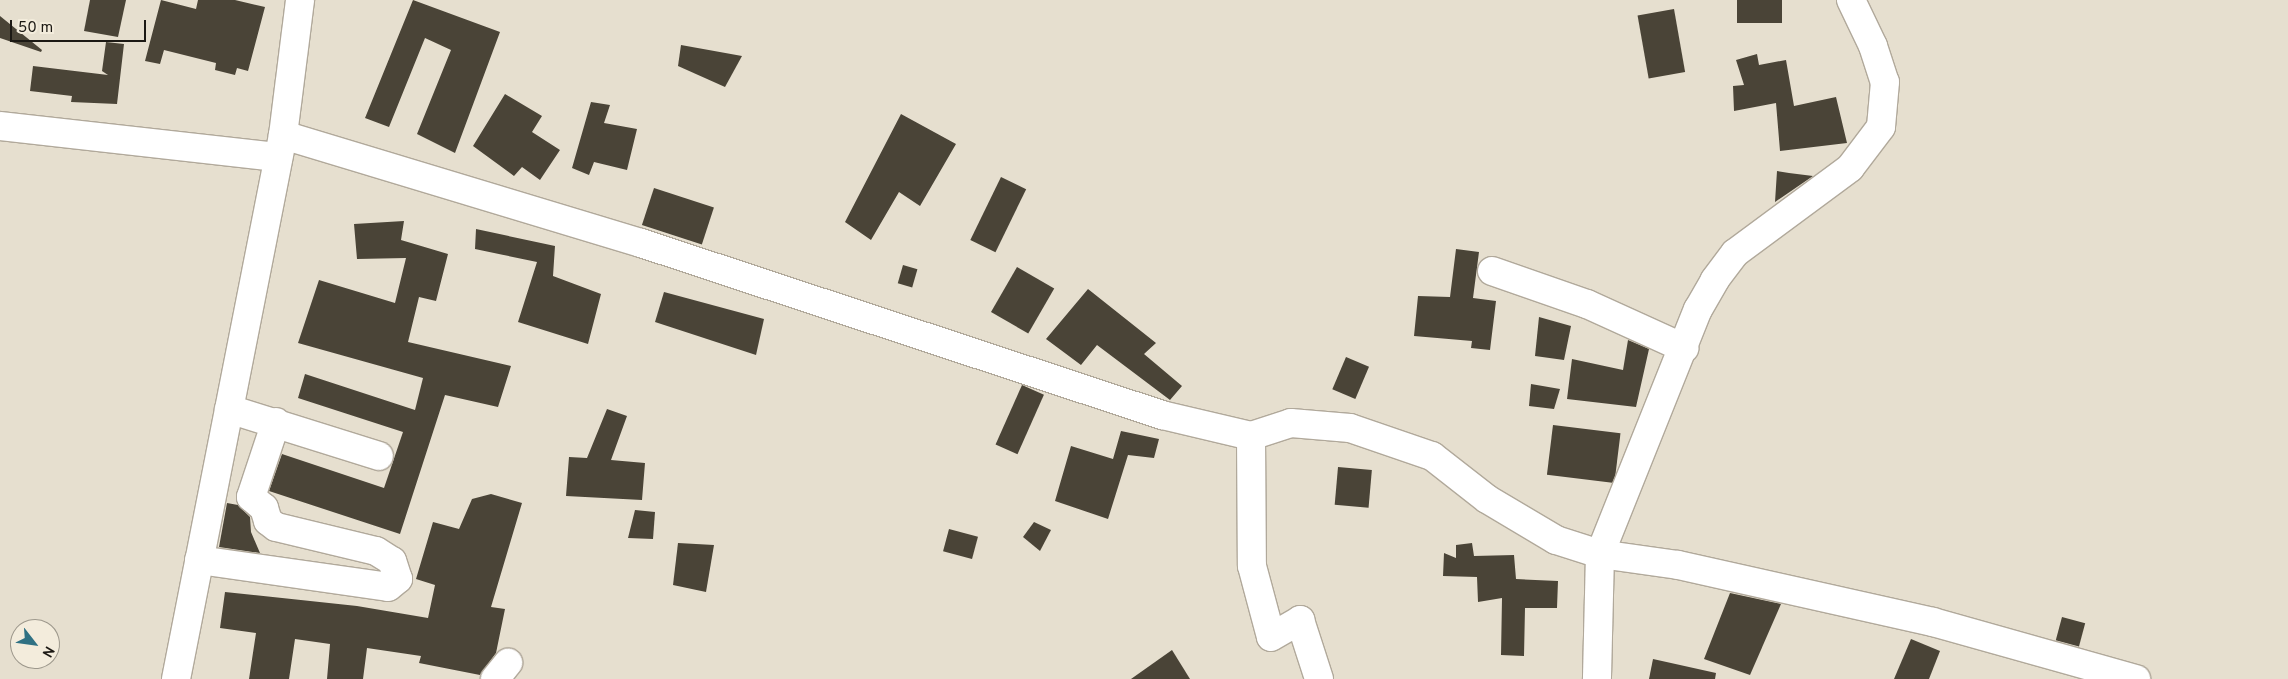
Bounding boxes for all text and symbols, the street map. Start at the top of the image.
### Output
scale bar [12,10,149,42]
text: 50 m [18,19,53,38]
north arrow [10,619,60,669]
text: N [38,643,57,660]

